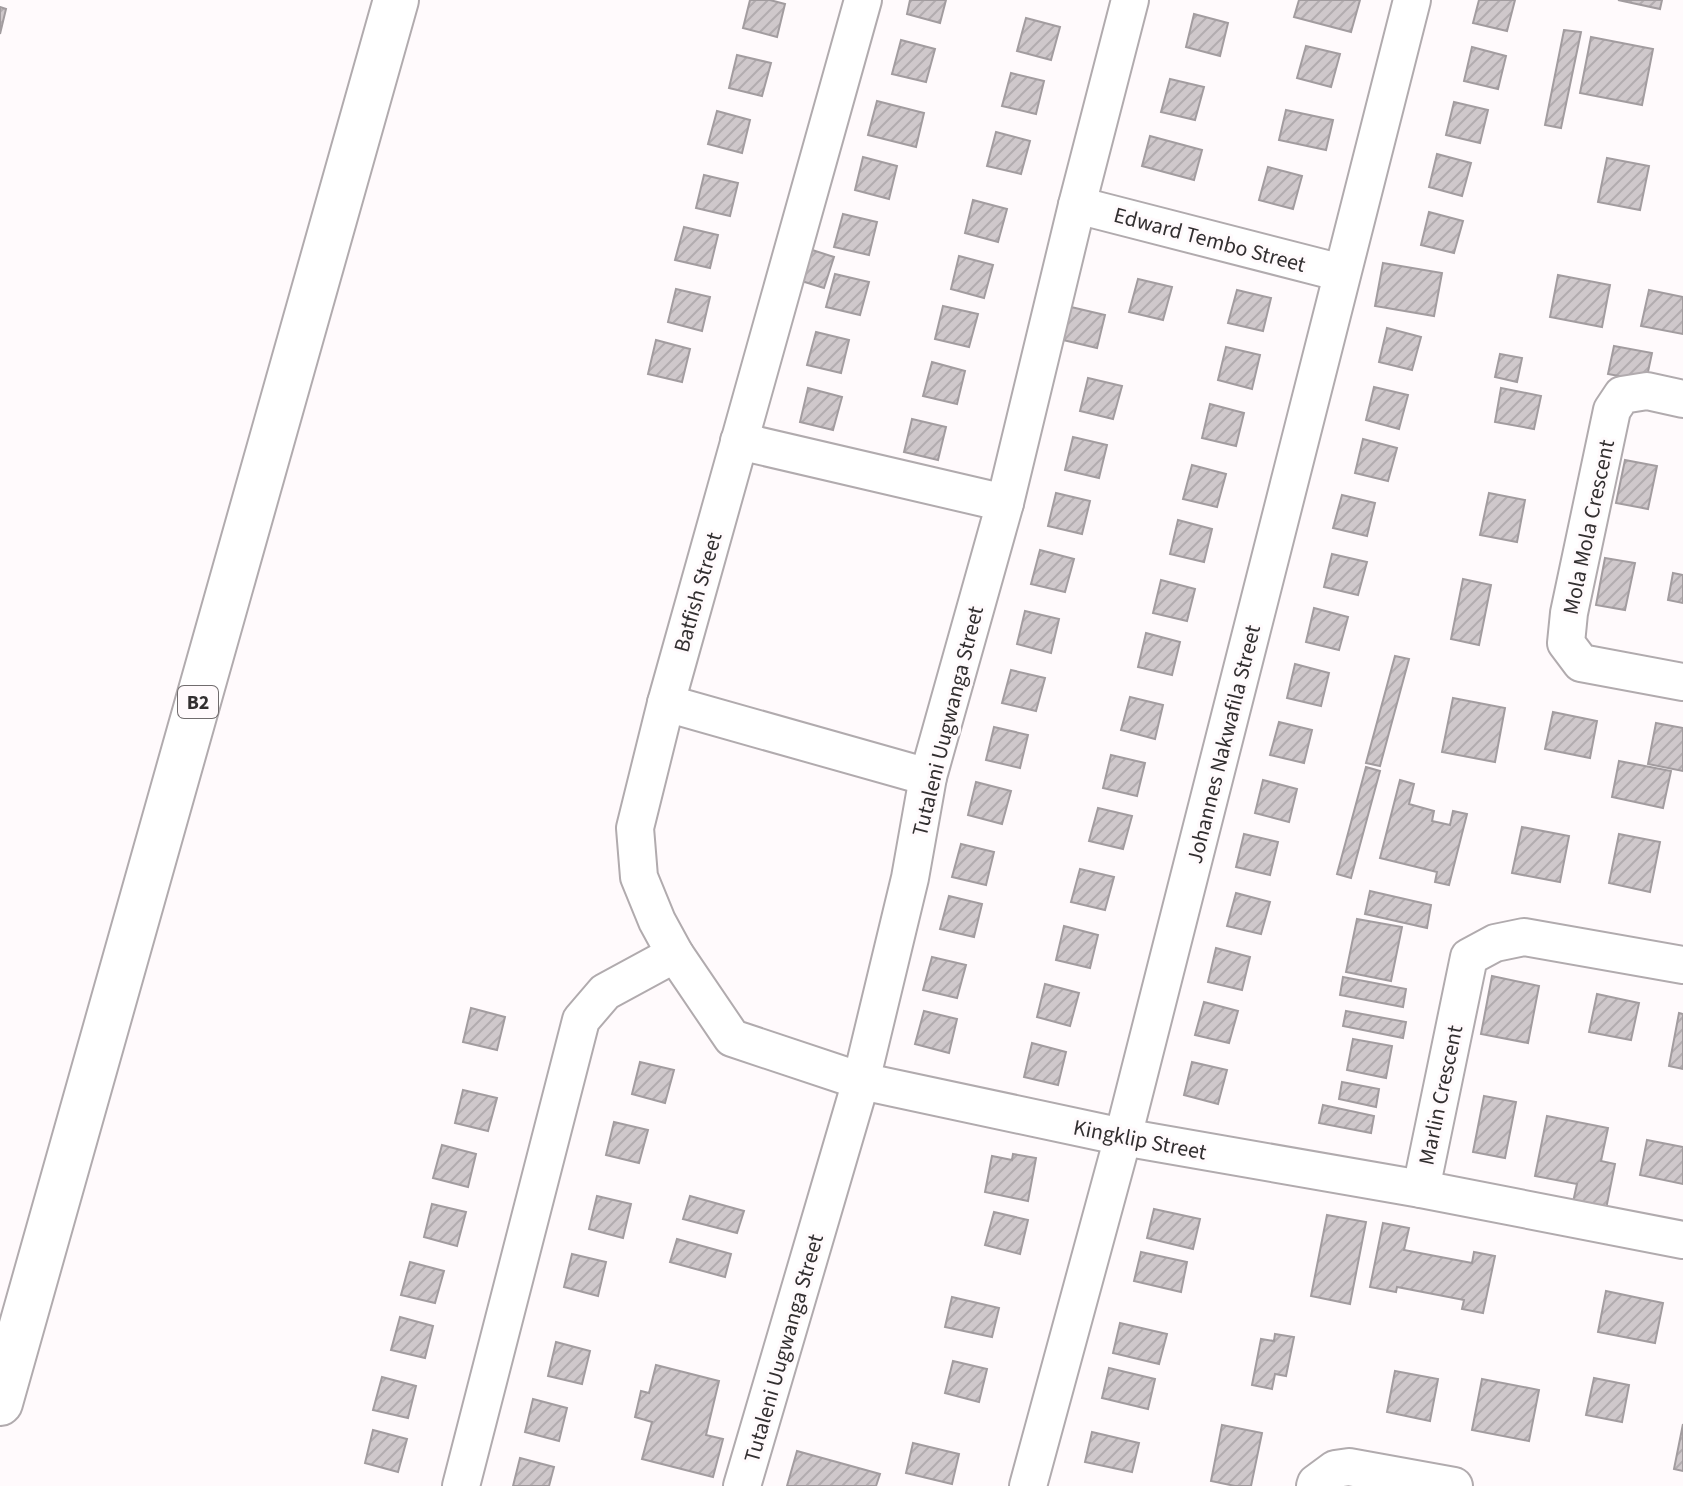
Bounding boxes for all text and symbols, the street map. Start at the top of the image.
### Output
street label: Edward Tembo Street [1110,199,1310,281]
street label: Mola Mola Crescent [1555,436,1623,618]
street label: Batfish Street [666,528,731,656]
street label: Tutaleni Uugwanga Street [904,602,992,840]
street label: Johannes Nakwafila Street [1179,621,1269,867]
road number: B2 [178,686,218,718]
street label: Marlin Crescent [1411,1022,1472,1168]
street label: Kingklip Street [1071,1111,1210,1169]
street label: Tutaleni Uugwanga Street [736,1230,832,1466]

